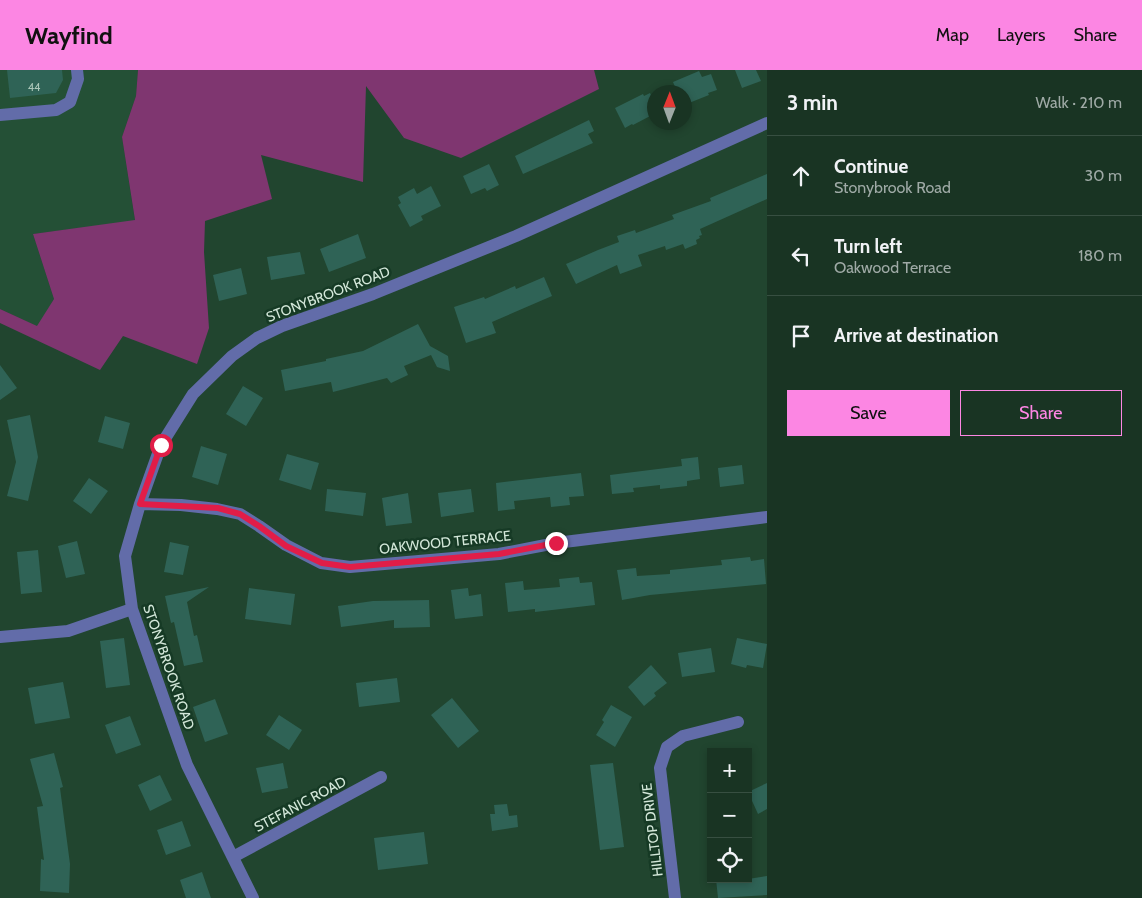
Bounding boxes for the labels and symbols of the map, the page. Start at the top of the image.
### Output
house number: 44 [28,80,41,94]
north arrow [647,85,692,130]
street label: STONYBROOK ROAD [264,262,392,326]
route start [150,434,173,457]
street label: OAKWOOD TERRACE [378,526,512,558]
route end [545,532,568,555]
street label: STONYBROOK ROAD [139,602,199,732]
street label: STEFANIC ROAD [251,772,349,836]
street label: HILLTOP DRIVE [637,782,667,878]

